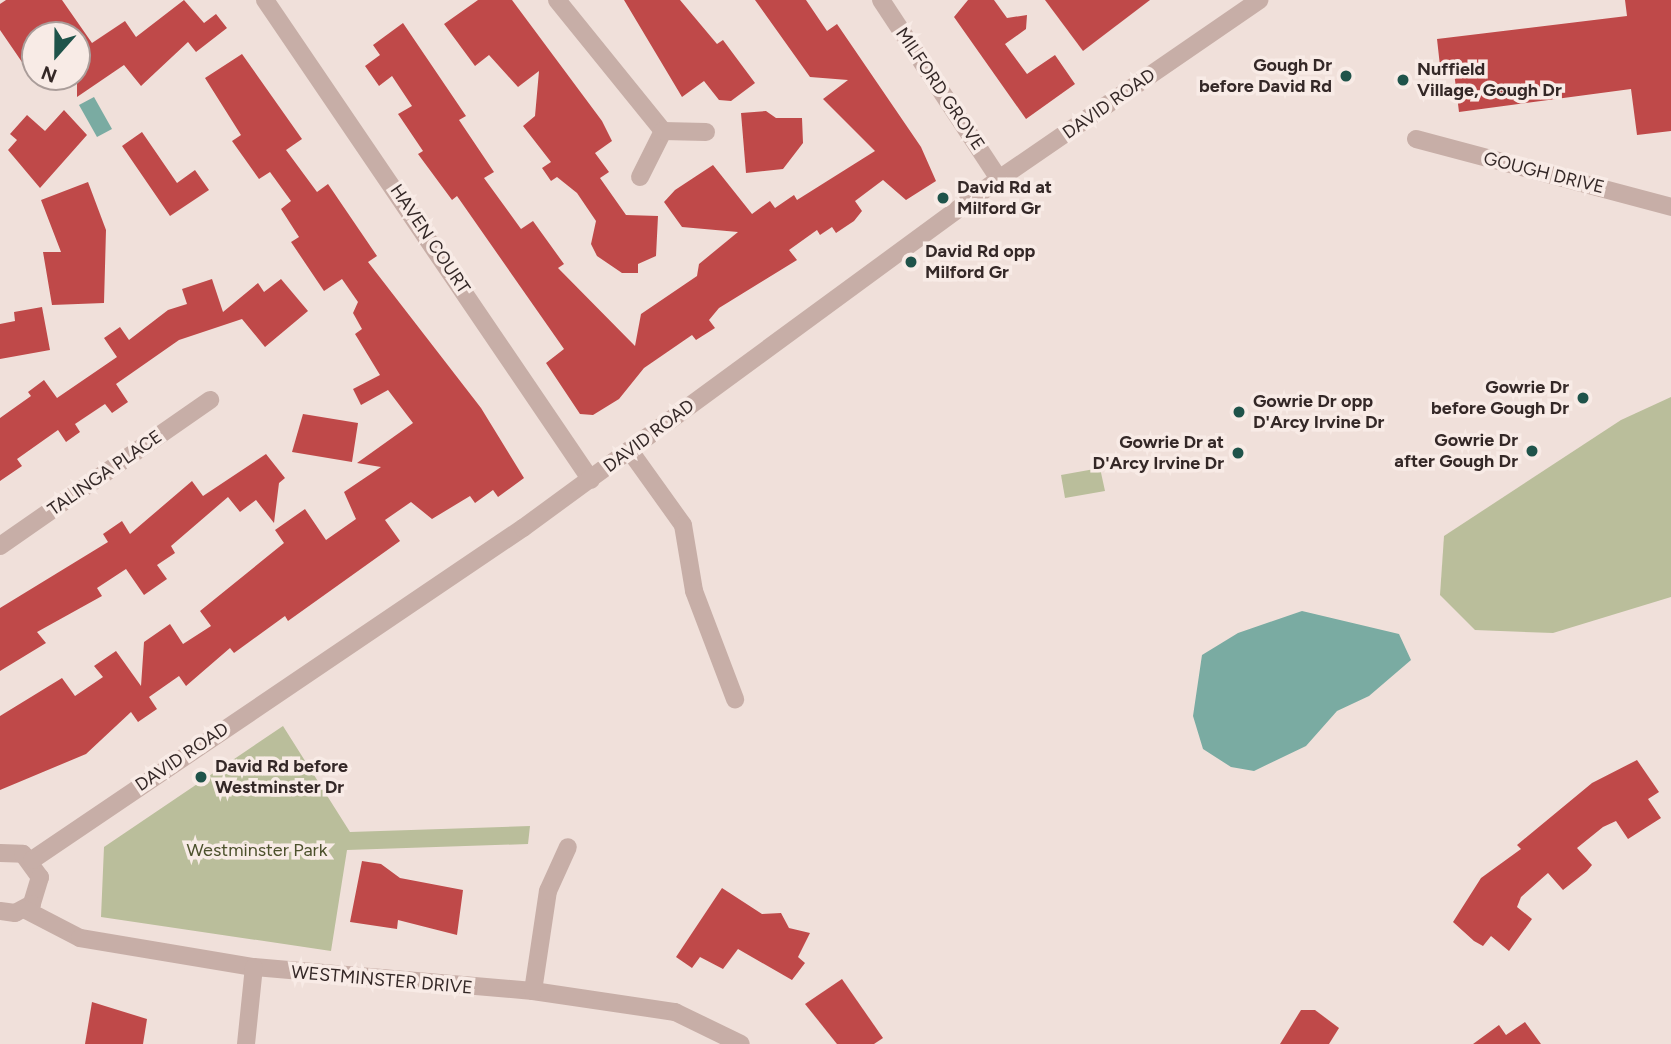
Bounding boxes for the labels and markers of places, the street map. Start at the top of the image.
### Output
place label: Gough Dr before David Rd [1199,55,1332,98]
place label: Nuffield Village, Gough Dr [1417,59,1562,102]
marker: Gough Dr before David Rd [1338,68,1354,84]
marker: Nuffield Village, Gough Dr [1395,72,1411,88]
place label: David Rd at Milford Gr [957,177,1052,220]
marker: David Rd at Milford Gr [935,190,951,206]
place label: David Rd opp Milford Gr [925,241,1035,284]
marker: David Rd opp Milford Gr [903,254,919,270]
place label: Gowrie Dr before Gough Dr [1431,377,1569,420]
marker: Gowrie Dr before Gough Dr [1575,390,1591,406]
place label: Gowrie Dr opp D'Arcy Irvine Dr [1253,391,1384,434]
marker: Gowrie Dr opp D'Arcy Irvine Dr [1231,404,1247,420]
place label: Gowrie Dr after Gough Dr [1394,430,1518,472]
place label: Gowrie Dr at D'Arcy Irvine Dr [1093,432,1224,474]
marker: Gowrie Dr after Gough Dr [1524,443,1540,459]
marker: Gowrie Dr at D'Arcy Irvine Dr [1230,445,1246,461]
place label: David Rd before Westminster Dr [215,756,348,798]
marker: David Rd before Westminster Dr [193,769,209,785]

